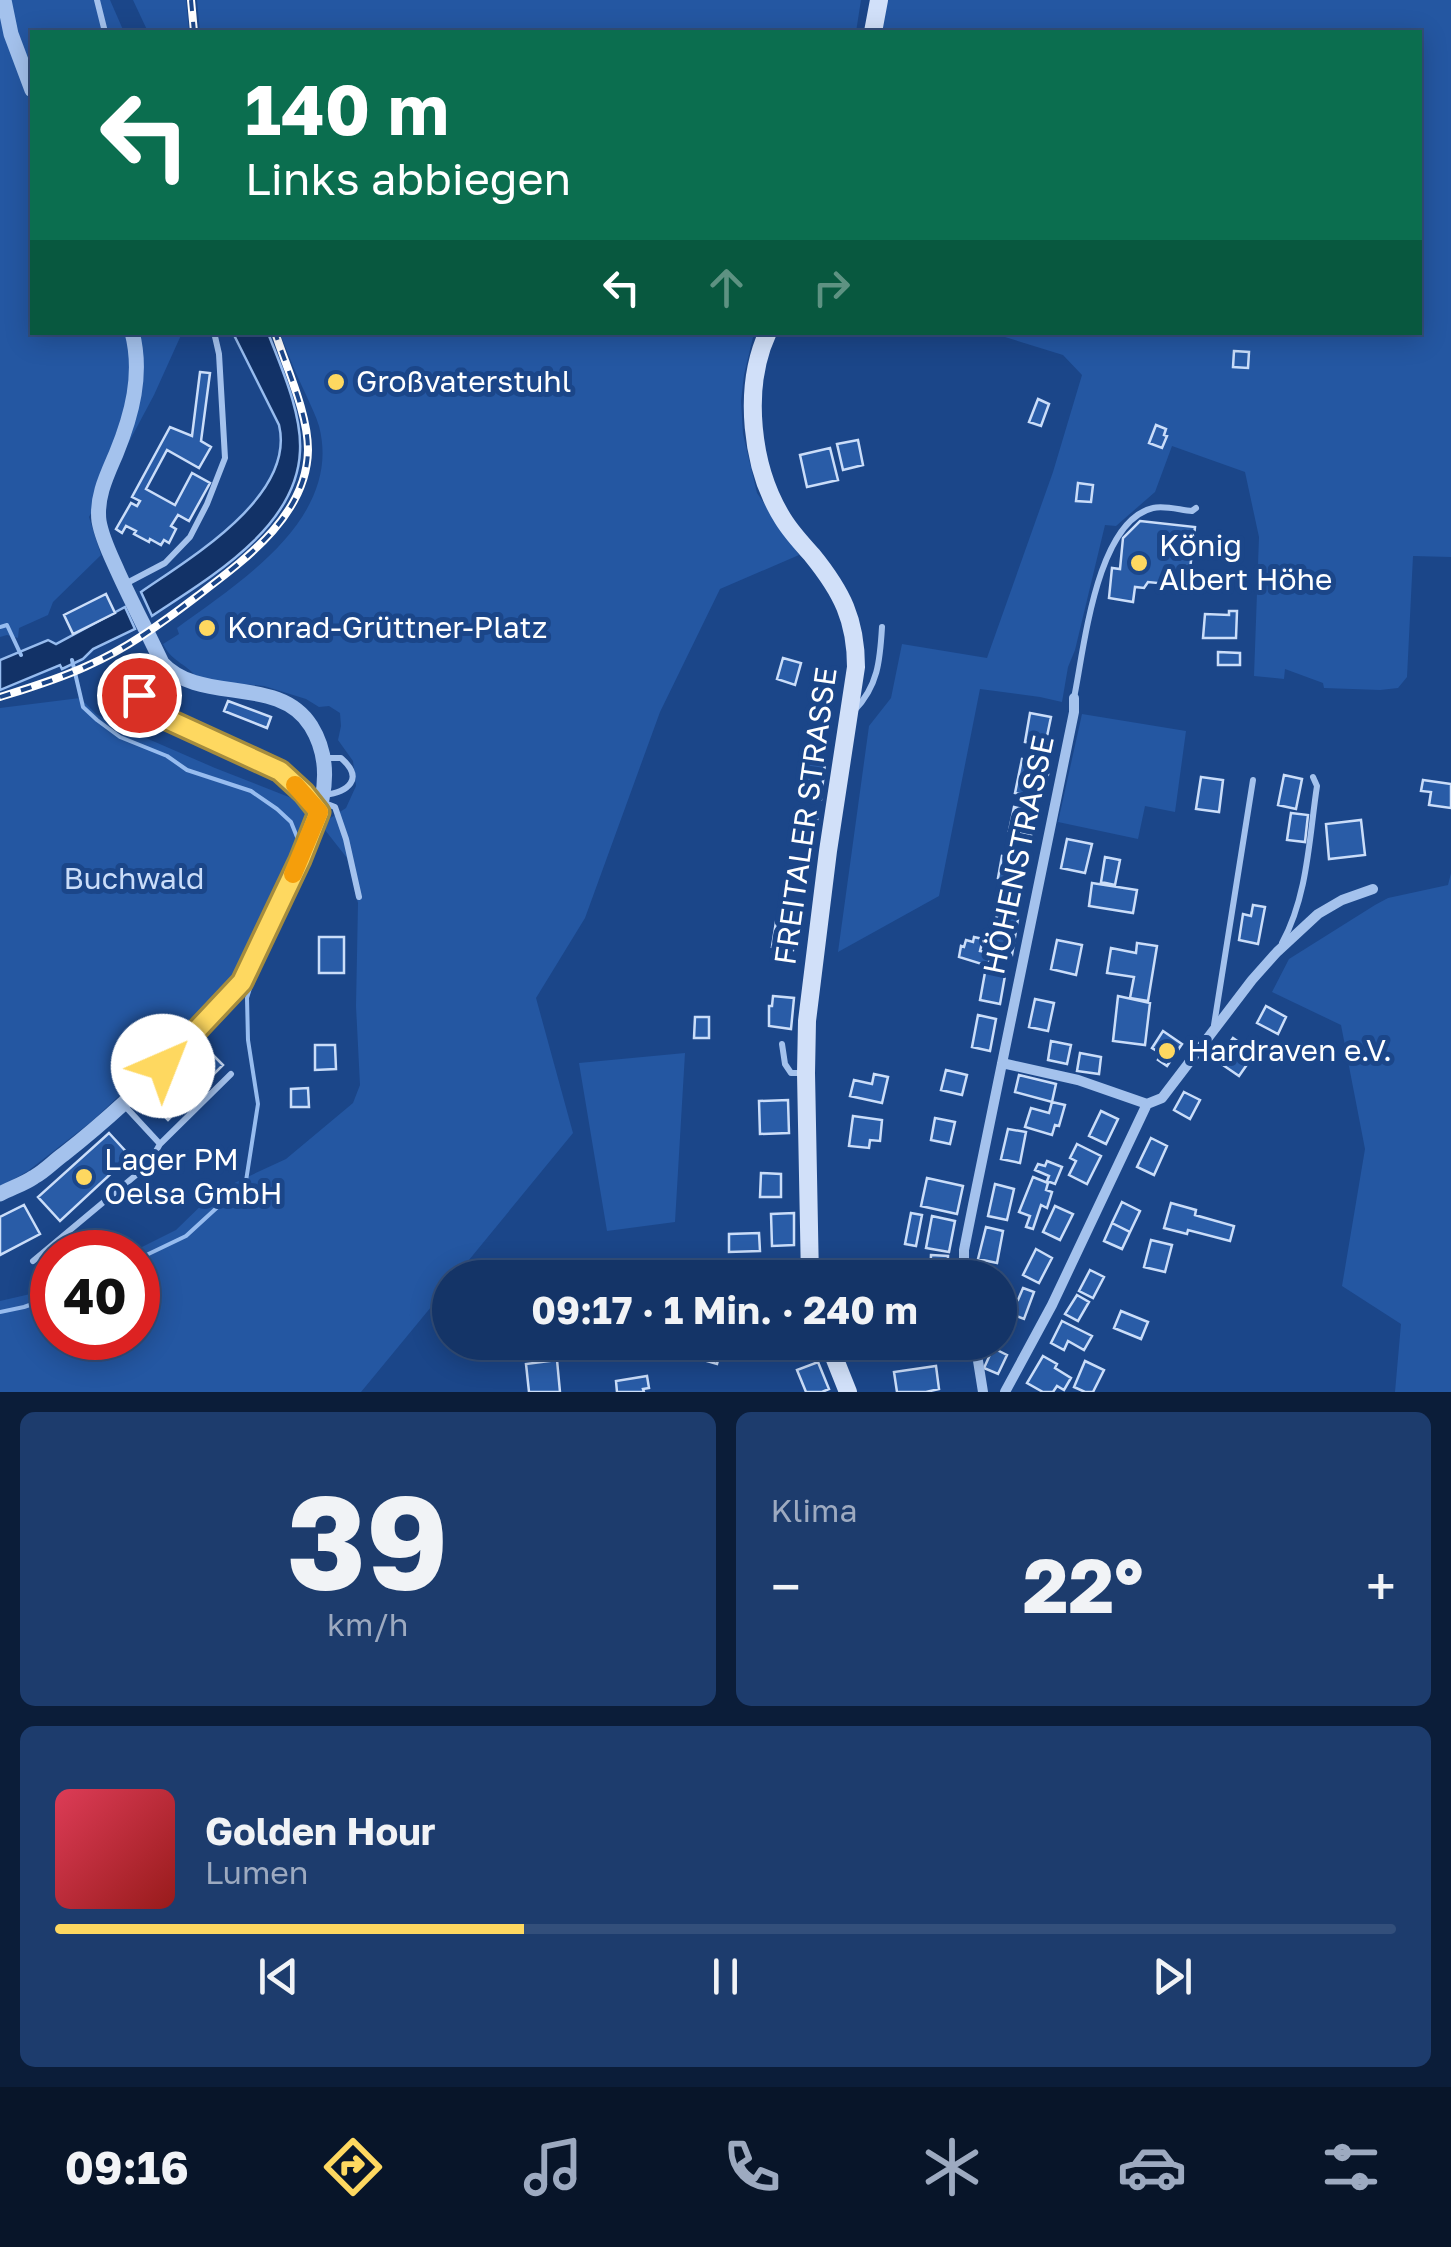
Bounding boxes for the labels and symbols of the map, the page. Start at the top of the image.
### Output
place label: Großvaterstuhl [356,363,571,399]
marker: Großvaterstuhl [325,371,347,393]
place label: König Albert Höhe [1159,527,1332,597]
marker: König Albert Höhe [1128,552,1150,574]
place label: Konrad-Grüttner-Platz [227,609,547,645]
marker: Konrad-Grüttner-Platz [196,617,218,639]
pin [97,653,182,738]
street label: FREITALER STRASSE [766,665,844,967]
street label: HÖHENSTRASSE [975,732,1061,978]
park label: Buchwald [63,860,205,896]
position arrow [111,1014,215,1118]
place label: Hardraven e.V. [1187,1032,1392,1068]
marker: Hardraven e.V. [1156,1040,1178,1062]
place label: Lager PM Oelsa GmbH [104,1141,283,1211]
marker: Lager PM Oelsa GmbH [73,1166,95,1188]
speed limit sign: 40 [30,1230,160,1360]

